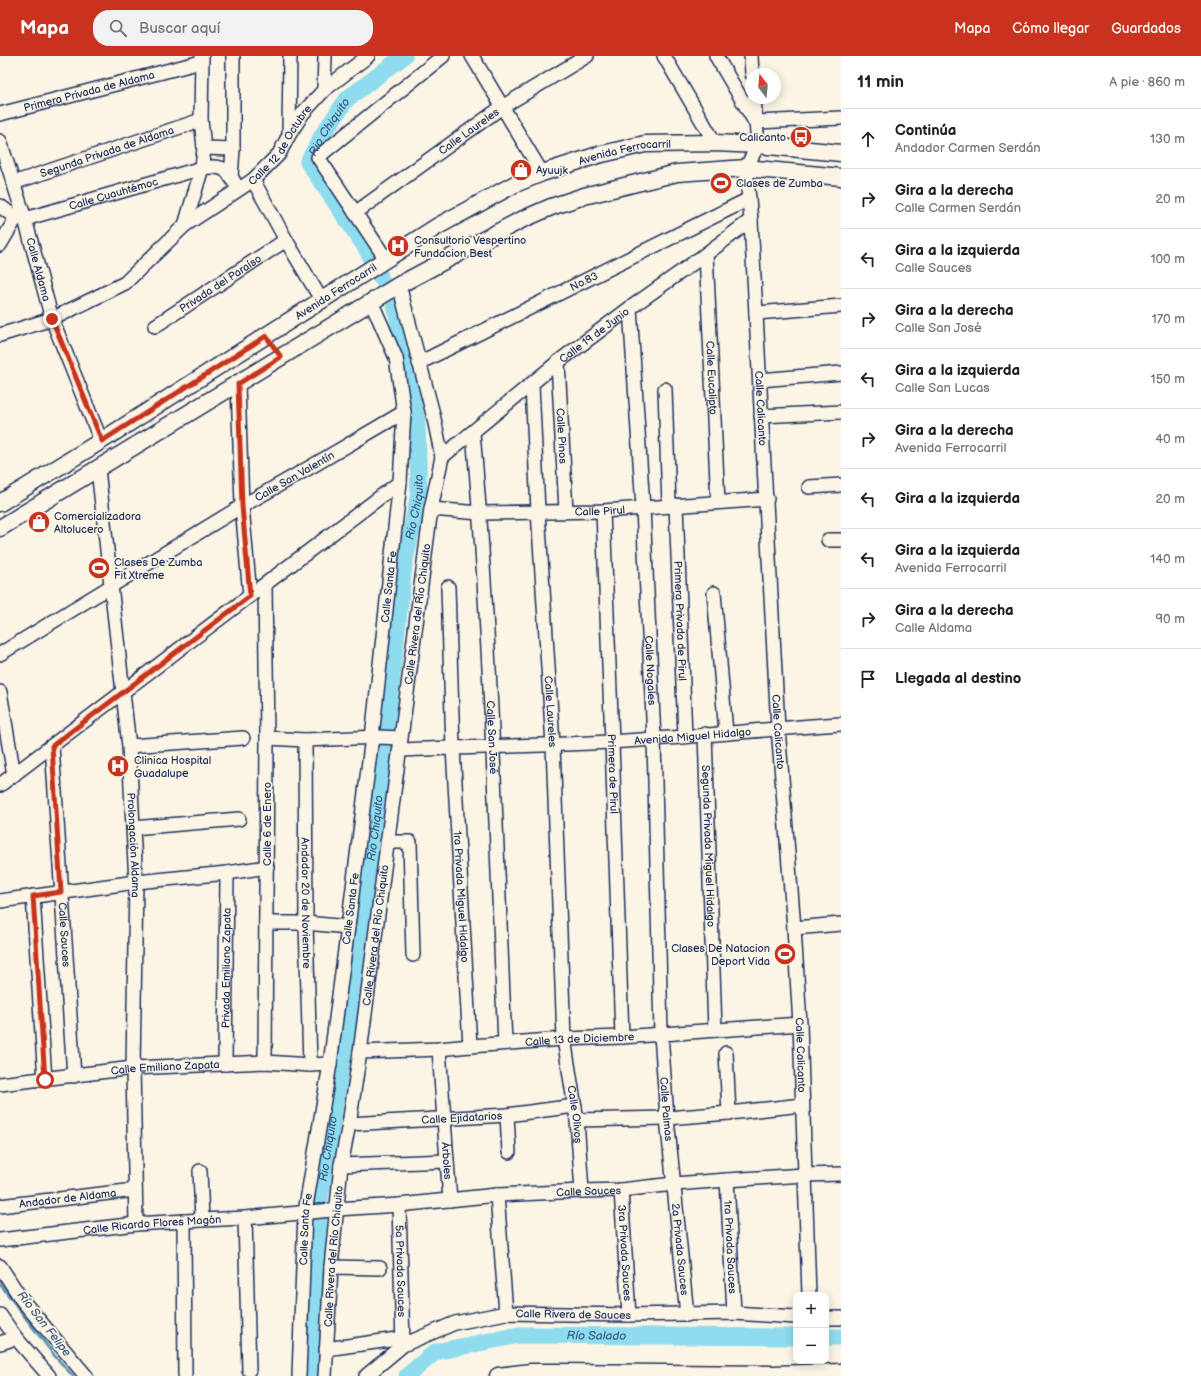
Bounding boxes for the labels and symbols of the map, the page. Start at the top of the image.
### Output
street label: Primera Privada de Aldama [22,68,156,114]
north arrow [745,68,781,104]
water label: Rio Chiquito [305,95,353,159]
street label: Calle 12 de Octubre [246,101,314,188]
street label: Calle Laureles [436,105,502,157]
street label: Segunda Privada de Aldama [38,123,175,180]
bus stop icon: Calicanto [788,124,814,150]
place label: Calicanto [739,131,786,144]
street label: Avenida Ferrocarril [577,137,671,167]
shop icon: Ayuujk [508,157,534,183]
place label: Ayuujk [536,164,568,177]
sports icon: Clases de Zumba [708,170,734,196]
street label: Calle Cuauhtémoc [67,175,159,212]
place label: Clases de Zumba [736,177,823,190]
hospital icon: Consultorio Vespertino Fundacion Best [385,233,411,259]
place label: Consultorio Vespertino Fundacion Best [414,234,526,260]
street label: Calle Aldama [24,236,53,303]
street label: Privada del Paraíso [177,252,264,315]
street label: Avenida Ferrocarril [293,260,379,322]
street label: No.83 [568,269,600,293]
street label: Calle 19 de Junio [556,305,632,365]
route end [43,310,61,328]
street label: Calle Eucalipto [704,340,720,415]
street label: Calle Calicanto [753,371,769,446]
street label: Calle Pinos [554,408,570,465]
street label: Calle San Valentín [252,448,336,504]
water label: Rio Chiquito [402,474,427,541]
street label: Calle Pirul [574,503,625,518]
shop icon: Comercializadora Altolucero [26,509,52,535]
place label: Comercializadora Altolucero [54,510,141,536]
street label: Calle Rivera del Río Chiquito [402,543,433,685]
street label: Calle Santa Fe [378,550,399,623]
sports icon: Clases De Zumba Fit Xtreme [86,555,112,581]
place label: Clases De Zumba Fit Xtreme [114,556,202,582]
street label: Primera Privada de Pirul [672,561,689,681]
street label: Calle Nogales [643,635,659,706]
street label: Calle Laureles [542,675,560,748]
street label: Calle Calicanto [770,694,788,770]
street label: Calle San José [484,700,500,775]
street label: Avenida Miguel Hidalgo [634,725,752,747]
street label: Primera de Pirul [605,734,621,814]
hospital icon: Clinica Hospital Guadalupe [105,753,131,779]
place label: Clinica Hospital Guadalupe [134,754,211,780]
street label: Segunda Privada Miguel Hidalgo [700,765,718,927]
street label: Calle 6 de Enero [261,782,274,866]
street label: Prolongación Aldama [125,792,143,898]
water label: Rio Chiquito [363,795,386,862]
street label: 1ra Privada Miguel Hidalgo [451,830,472,963]
street label: Andador 20 de Noviembre [299,837,314,969]
street label: Calle Rivera del Río Chiquito [360,864,391,1007]
street label: Calle Santa Fe [339,871,361,945]
street label: Calle Sauces [56,902,73,968]
street label: Privada Emiliano Zapata [219,908,233,1028]
sports icon: Clases De Natacion Deport Vida [772,941,798,967]
place label: Clases De Natacion Deport Vida [671,942,770,968]
street label: Calle Calicanto [793,1017,809,1093]
street label: Calle 13 de Diciembre [524,1030,635,1048]
street label: Calle Emiliano Zapata [110,1058,220,1077]
route start [36,1071,54,1089]
street label: Calle Palmas [658,1076,676,1142]
street label: Calle Olivos [565,1084,585,1144]
street label: Calle Ejidatarios [421,1109,503,1126]
water label: Rio Chiquito [315,1115,340,1183]
street label: Árboles [439,1141,455,1181]
street label: Calle Sauces [556,1183,622,1199]
street label: Calle Rivera del Río Chiquito [321,1185,345,1327]
street label: Andador de Aldama [18,1186,117,1210]
street label: Calle Santa Fe [297,1192,315,1265]
street label: 1ra Privada Sauces [722,1200,740,1295]
street label: 2a Privada Sauces [669,1203,692,1297]
street label: 3ra Privada Sauces [615,1204,635,1302]
street label: Calle Ricardo Flores Magón [82,1213,222,1237]
street label: 5a Privada Sauces [393,1225,409,1318]
water label: Río San Felipe [14,1288,74,1360]
street label: Calle Rivera de Sauces [515,1307,632,1322]
water label: Río Salado [567,1328,626,1343]

